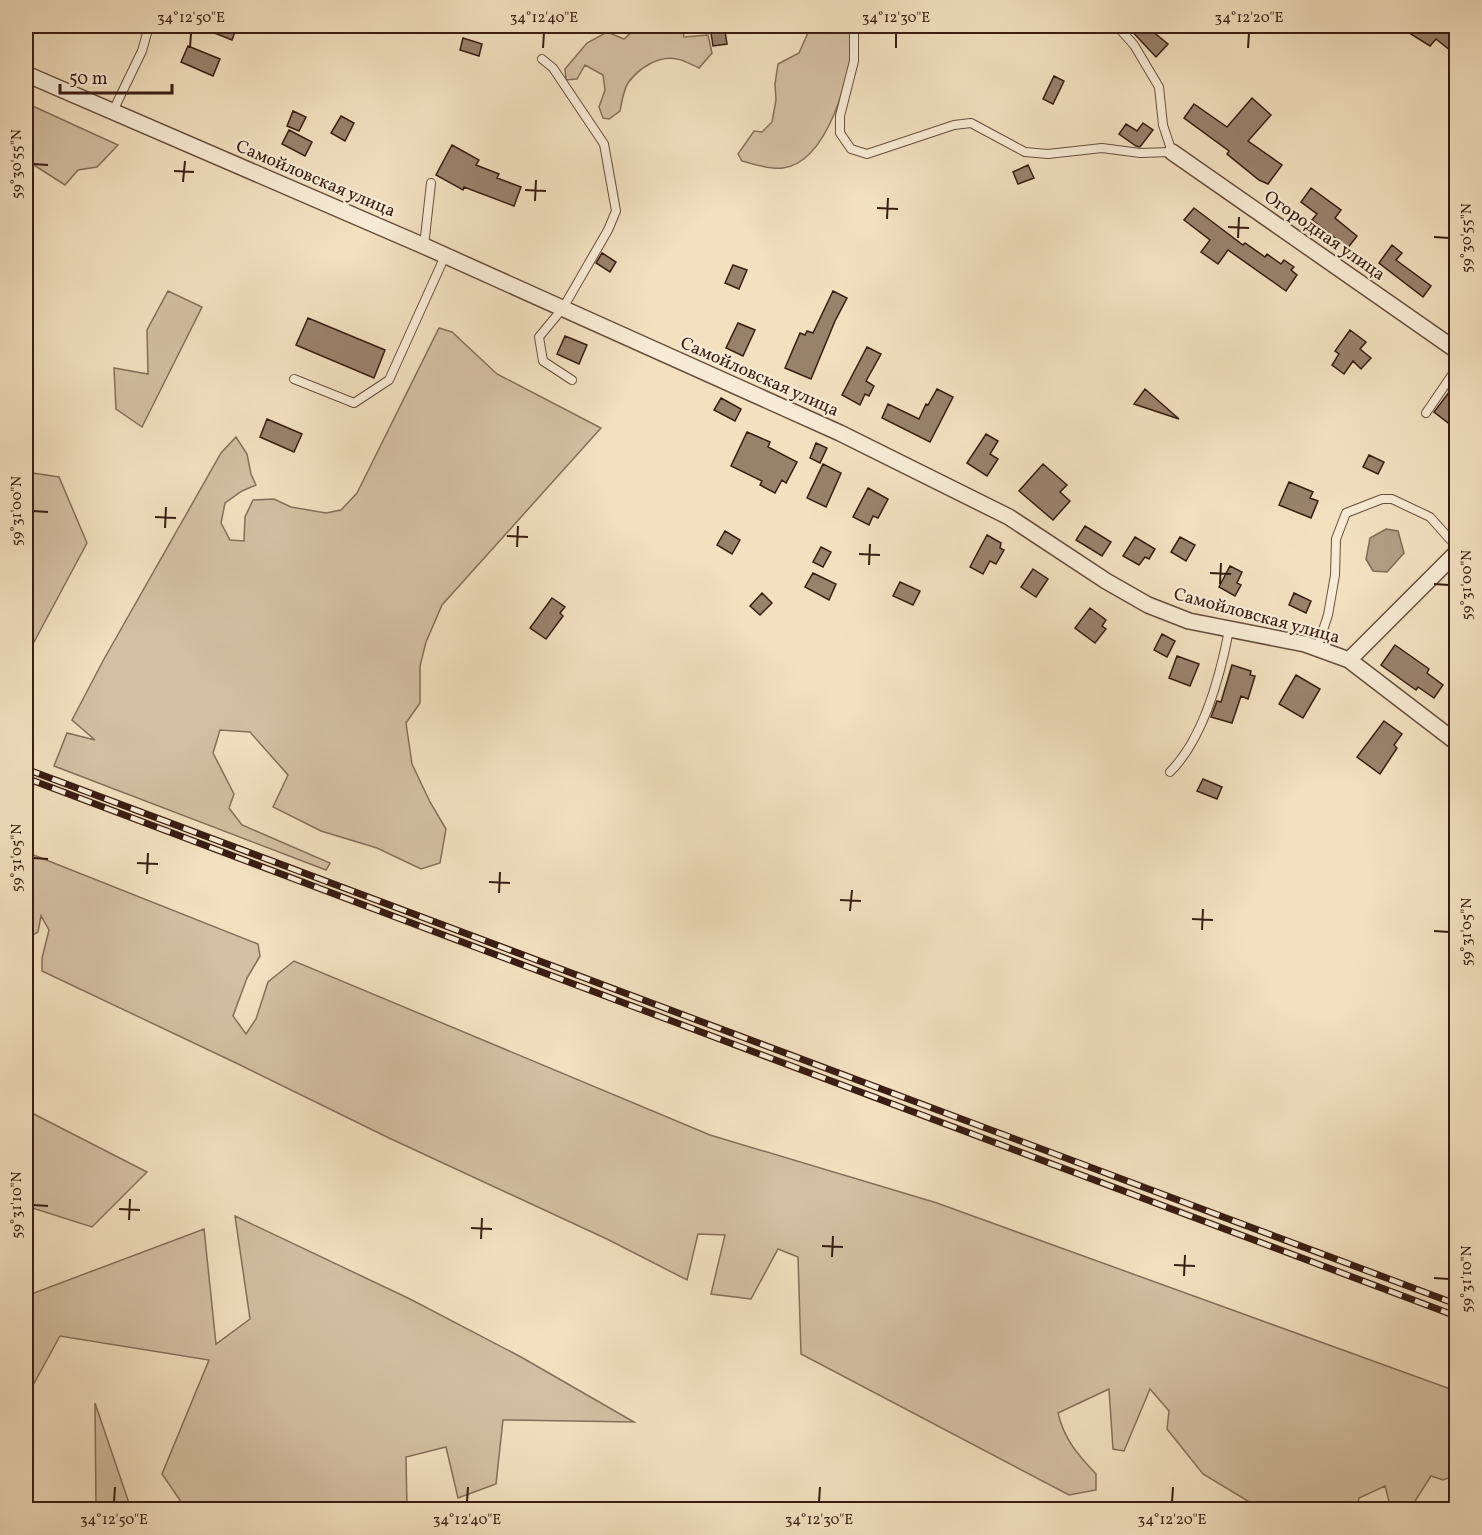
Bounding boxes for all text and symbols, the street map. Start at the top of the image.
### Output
text: 34°12'50"E [157,8,225,29]
text: 34°12'40"E [510,8,578,29]
text: 34°12'30"E [862,8,930,29]
text: 34°12'20"E [1215,8,1284,29]
scale bar [60,57,172,95]
text: 50 m [69,67,108,92]
text: 59°30'55"N [7,129,28,199]
street label: Самойловская улица [232,134,399,224]
street label: Огородная улица [1258,185,1390,287]
text: 59°30'55"N [1457,203,1478,273]
street label: Самойловская улица [676,331,843,424]
text: 59°31'00"N [7,476,28,546]
text: 59°31'00"N [1457,550,1478,620]
street label: Самойловская улица [1171,582,1343,651]
text: 59°31'05"N [7,824,28,892]
text: 59°31'05"N [1457,898,1478,966]
text: 59°31'10"N [7,1171,28,1239]
text: 59°31'10"N [1457,1245,1478,1313]
text: 34°12'50"E [80,1510,148,1531]
text: 34°12'40"E [433,1510,501,1531]
text: 34°12'30"E [785,1510,853,1531]
text: 34°12'20"E [1138,1510,1207,1531]

